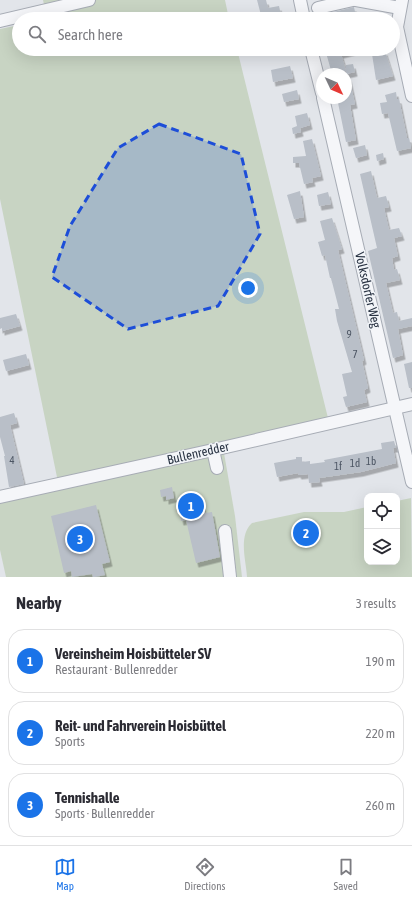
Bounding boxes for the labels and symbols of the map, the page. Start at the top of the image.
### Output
north arrow [316,68,352,104]
street label: Volksdorfer Weg [352,251,384,330]
your location [238,278,258,298]
house number: 9 [346,328,352,340]
house number: 7 [352,348,358,360]
street label: Bullenredder [166,439,231,467]
house number: 4 [9,454,15,466]
house number: 1b [366,455,376,467]
house number: 1d [350,457,360,469]
house number: 1f [334,460,342,472]
pin: 1 [178,491,204,521]
pin: 2 [293,518,319,548]
pin: 3 [67,524,93,554]

